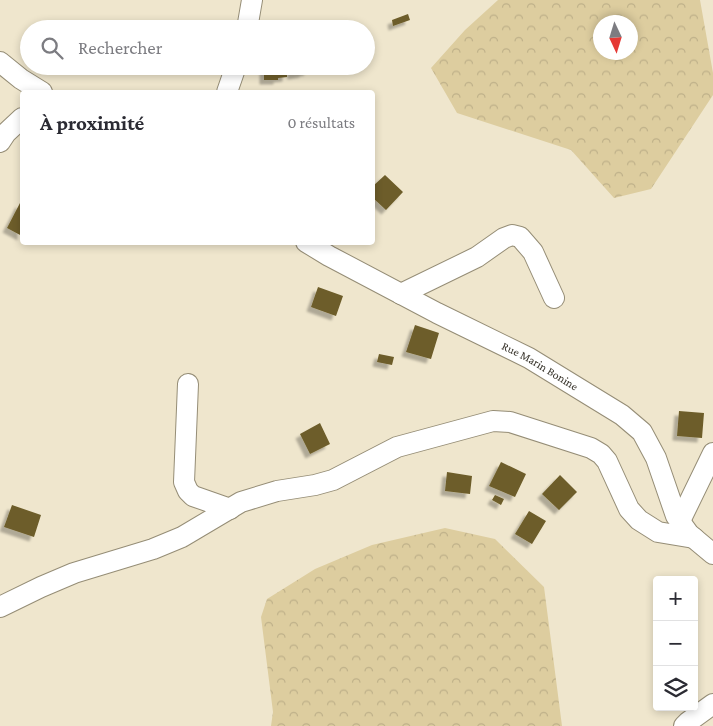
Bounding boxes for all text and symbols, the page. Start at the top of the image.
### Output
north arrow [593,15,638,60]
search box [20,20,375,75]
icon: search [38,34,66,62]
text: Rechercher [78,37,162,58]
text: À proximité [40,111,144,135]
text: 0 résultats [288,114,355,131]
street label: Rue Marin Bonine [500,339,581,393]
map controls [653,576,698,711]
button: + [653,576,698,621]
button: − [653,621,698,666]
button: layers [653,666,698,711]

